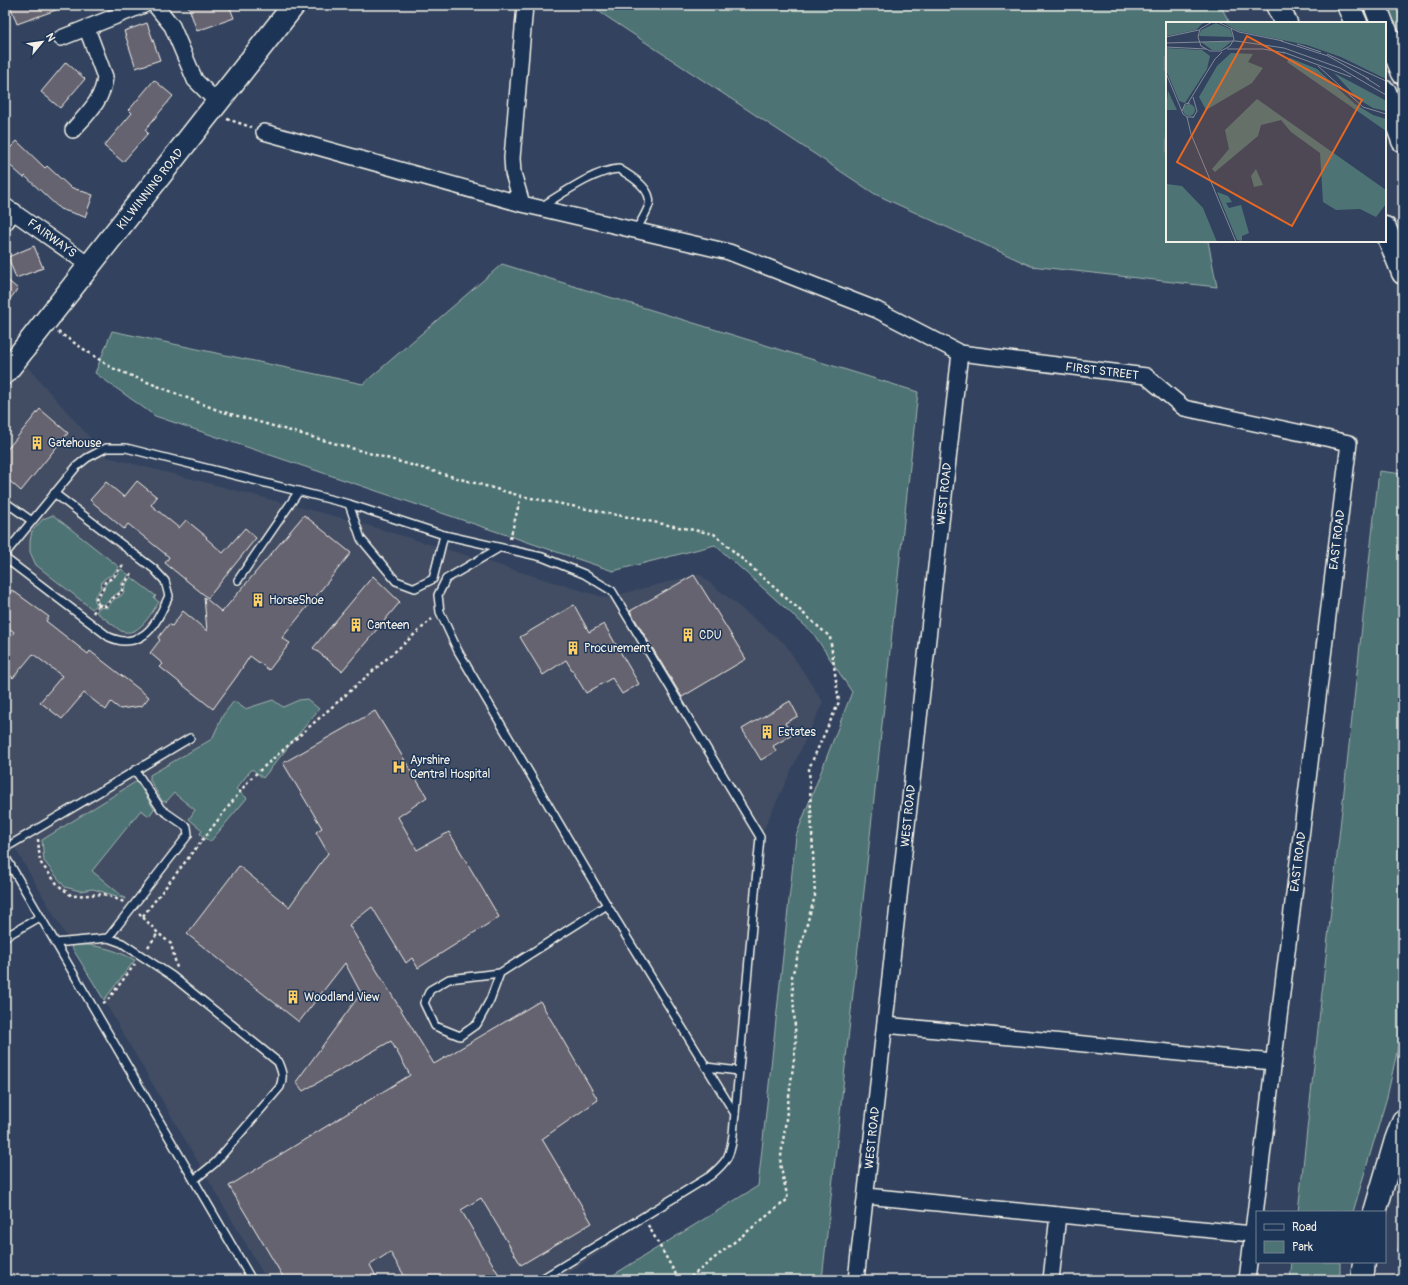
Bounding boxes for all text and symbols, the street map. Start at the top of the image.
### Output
north arrow [22,22,62,62]
inset map [1166,22,1386,242]
text: N [43,31,58,44]
street label: KILWINNING ROAD [114,145,187,233]
street label: FAIRWAYS [24,216,79,261]
street label: FIRST STREET [1065,360,1140,383]
building icon: Gatehouse [29,435,45,451]
place label: Gatehouse [48,436,101,451]
street label: WEST ROAD [934,462,955,526]
street label: EAST ROAD [1326,509,1349,571]
building icon: HorseShoe [250,592,266,608]
place label: HorseShoe [269,593,324,608]
building icon: Canteen [348,617,364,633]
place label: Canteen [367,618,410,633]
building icon: CDU [680,627,696,643]
place label: CDU [699,628,722,643]
building icon: Procurement [565,640,581,656]
place label: Procurement [584,641,651,656]
building icon: Estates [759,724,775,740]
place label: Estates [778,725,816,740]
place label: Ayrshire Central Hospital [410,753,491,782]
hospital icon: Ayrshire Central Hospital [391,759,407,775]
street label: WEST ROAD [898,784,919,848]
street label: EAST ROAD [1287,831,1310,893]
building icon: Woodland View [285,989,301,1005]
place label: Woodland View [304,990,380,1005]
street label: WEST ROAD [862,1106,883,1170]
legend [1256,1211,1386,1263]
text: Road [1292,1220,1317,1235]
text: Park [1292,1240,1313,1255]

